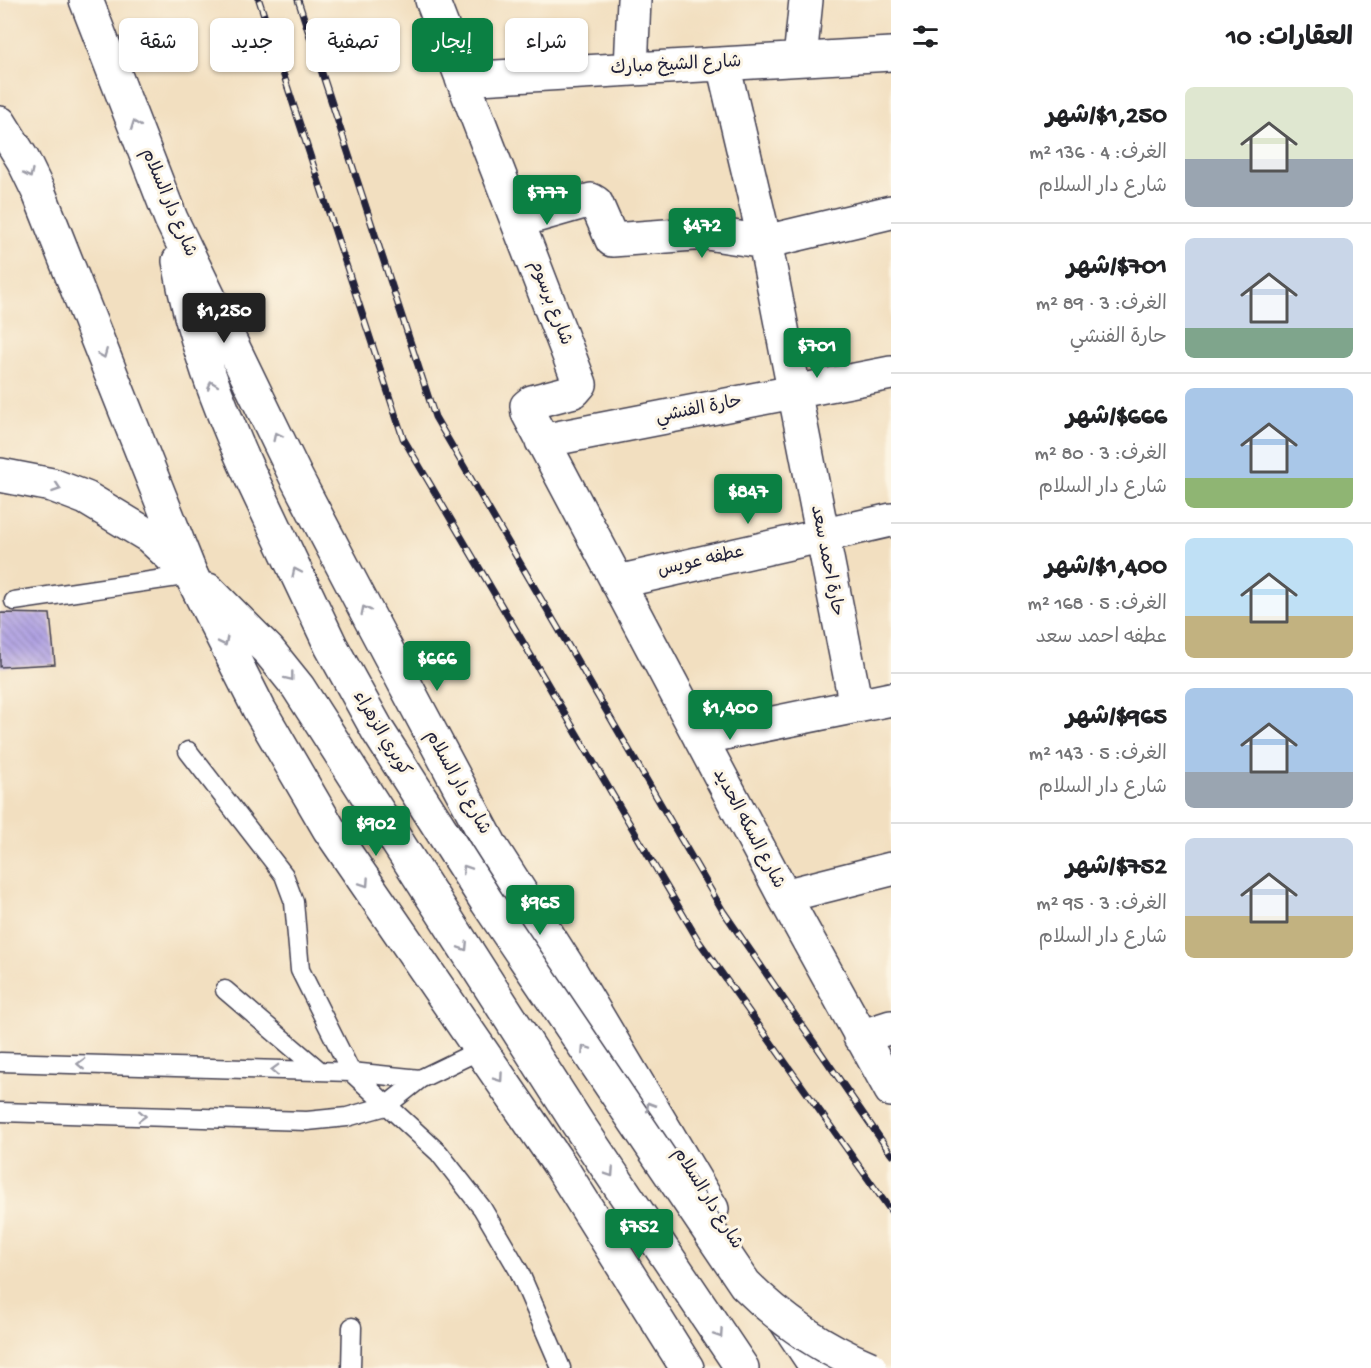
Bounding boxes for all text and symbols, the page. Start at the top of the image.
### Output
chip: شقة [119,18,198,72]
chip: جديد [210,18,294,72]
chip: تصفية [306,18,400,72]
chip: إيجار [412,18,493,72]
chip: شراء [505,18,588,72]
icon: filters [909,20,942,53]
text: العقارات: 10 [1226,24,1353,55]
street label: شارع الشيخ مبارك [610,52,742,80]
text: $1,250/شهر [1046,102,1167,133]
icon: home [1233,111,1305,183]
one-way arrow [129,120,142,131]
text: الغرف: 4 · 136 m² [1029,143,1167,166]
street label: شارع دار السلام [135,146,200,261]
one-way arrow [22,167,34,178]
pin: $777 [511,175,583,226]
text: شارع دار السلام [1038,176,1167,199]
text: $777 [527,183,567,206]
pin: $472 [666,208,738,259]
text: $472 [683,216,721,239]
text: $701/شهر [1067,253,1167,284]
street label: شارع برسوم [523,258,576,349]
icon: home [1233,262,1305,334]
pin: $1,250 [175,293,273,344]
text: الغرف: 3 · 89 m² [1036,294,1167,317]
text: $1,250 [196,301,252,324]
text: حارة الفنشي [1070,327,1167,350]
pin: $701 [781,328,853,379]
text: $701 [798,336,836,359]
one-way arrow [96,348,108,359]
one-way arrow [206,380,219,391]
street label: حارة الفنشي [654,391,744,432]
text: $666/شهر [1066,403,1167,434]
icon: home [1233,412,1305,484]
one-way arrow [272,431,284,442]
text: الغرف: 3 · 80 m² [1035,444,1167,467]
pin: $847 [712,474,784,525]
text: شارع دار السلام [1038,477,1167,500]
one-way arrow [51,480,62,493]
text: $847 [728,482,768,505]
street label: حارة احمد سعد [805,504,847,618]
street label: عطفه عويس [656,542,746,582]
text: $1,400/شهر [1045,553,1167,584]
icon: home [1233,562,1305,634]
one-way arrow [291,568,303,579]
text: الغرف: 5 · 168 m² [1028,594,1167,617]
one-way arrow [361,605,372,616]
text: عطفه احمد سعد [1036,627,1167,650]
one-way arrow [217,636,229,647]
pin: $666 [401,641,473,692]
text: $666 [417,649,457,672]
one-way arrow [282,670,293,681]
street label: كوبري الزهراء [347,688,415,780]
pin: $1,400 [681,690,779,741]
text: $1,400 [702,698,758,721]
text: $965/شهر [1066,703,1167,734]
icon: home [1233,712,1305,784]
street label: شارع دار السلام [419,727,494,839]
text: الغرف: 5 · 143 m² [1029,744,1167,767]
street label: شارع السكه الحديد [708,766,788,892]
text: شارع دار السلام [1038,777,1167,800]
pin: $902 [340,806,412,857]
text: $902 [356,814,396,837]
text: $752/شهر [1066,853,1167,884]
icon: home [1233,862,1305,934]
one-way arrow [461,865,473,875]
one-way arrow [358,876,369,887]
pin: $965 [504,885,576,936]
text: $965 [520,893,560,916]
text: الغرف: 3 · 95 m² [1036,894,1167,917]
text: شارع دار السلام [1038,927,1167,950]
one-way arrow [457,940,468,951]
one-way arrow [581,1044,592,1055]
one-way arrow [76,1058,85,1070]
one-way arrow [271,1063,280,1076]
one-way arrow [492,1072,503,1083]
one-way arrow [646,1102,658,1112]
one-way arrow [138,1110,147,1122]
street label: شارع دار السلام [667,1144,747,1254]
one-way arrow [603,1166,614,1177]
pin: $752 [603,1209,675,1260]
text: $752 [619,1217,659,1240]
one-way arrow [712,1328,723,1339]

